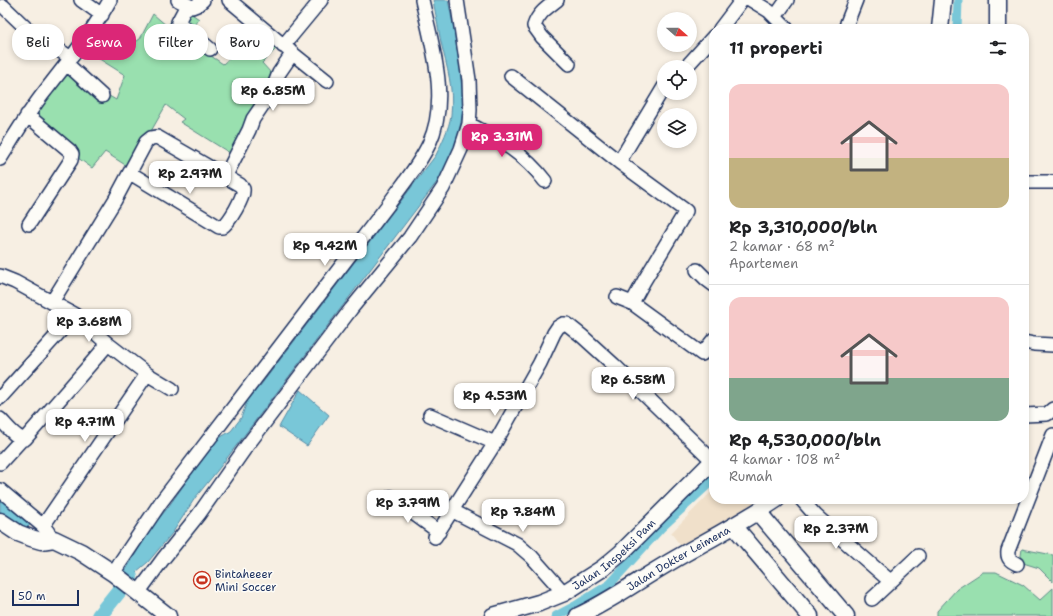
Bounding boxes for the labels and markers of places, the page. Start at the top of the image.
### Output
pin: Rp 6.85M [232,78,314,112]
pin: Rp 3.31M [461,124,543,158]
pin: Rp 2.97M [149,161,231,195]
pin: Rp 9.42M [284,233,366,267]
pin: Rp 3.68M [48,309,130,343]
pin: Rp 6.58M [592,367,674,401]
pin: Rp 4.53M [454,383,536,417]
pin: Rp 4.71M [44,409,126,443]
pin: Rp 3.79M [367,490,449,524]
pin: Rp 7.84M [482,499,564,533]
pin: Rp 2.37M [795,516,877,550]
place label: Bintaheeer Mini Soccer [215,567,277,595]
sports icon: Bintaheeer Mini Soccer [192,570,212,590]

